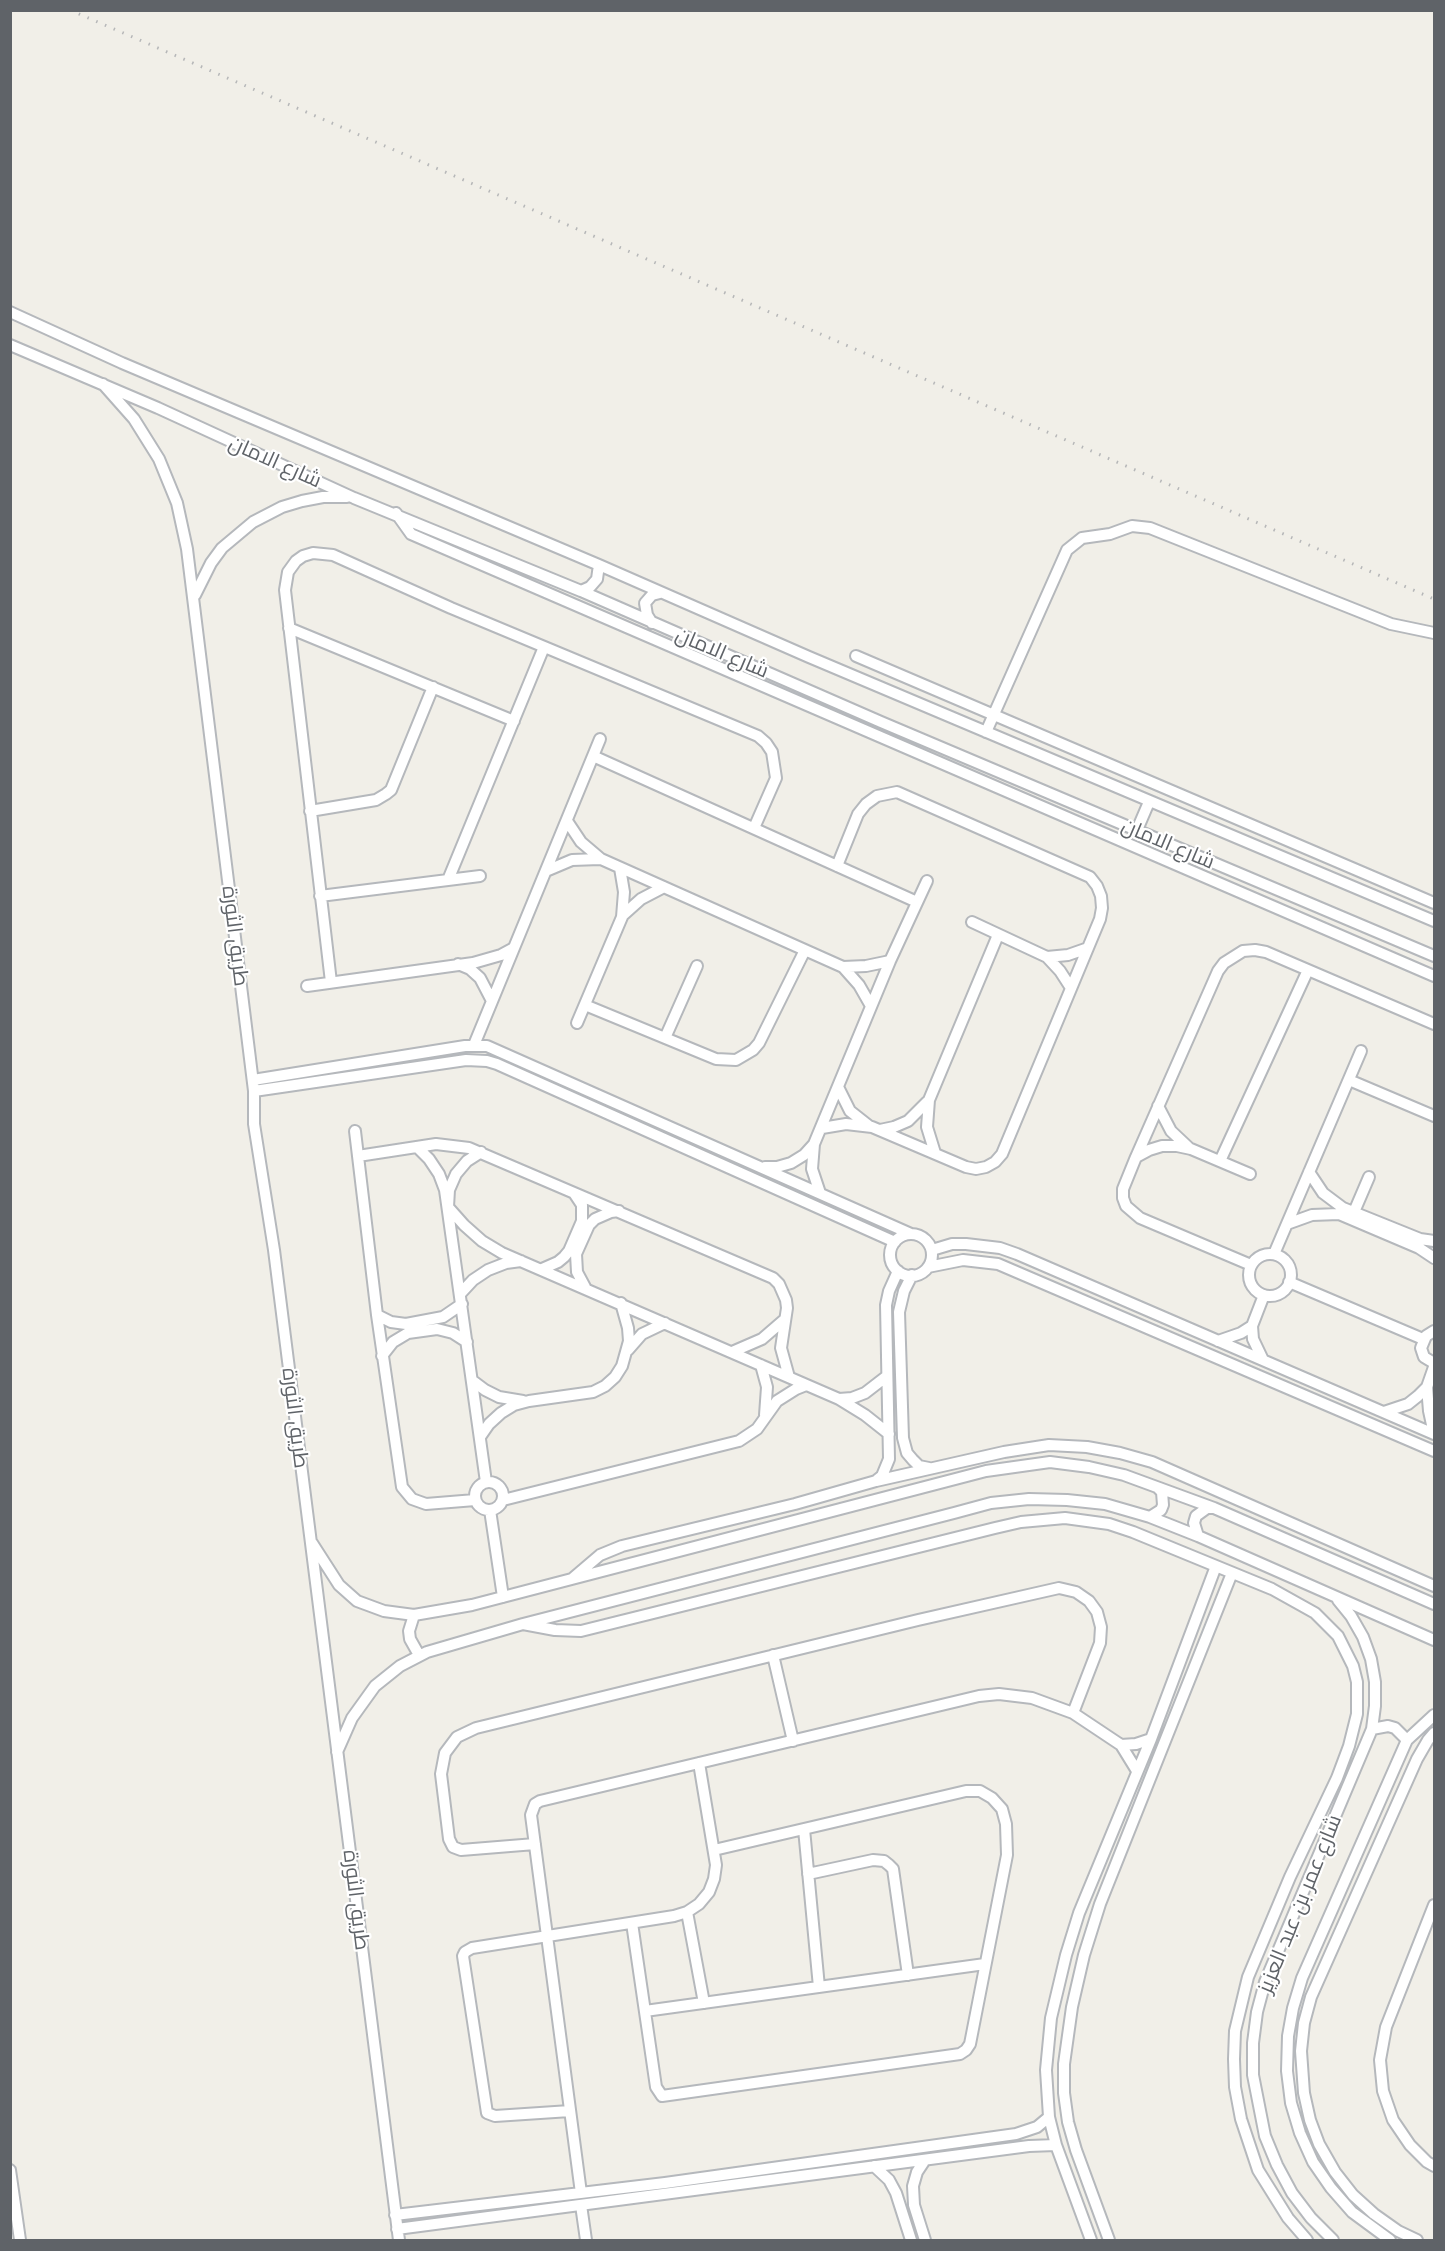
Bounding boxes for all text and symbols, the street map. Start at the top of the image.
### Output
street label: شارع الامان [225,430,325,494]
street label: شارع الامان [672,622,772,684]
street label: شارع الامان [1118,813,1218,875]
street label: طريق الثورة [216,884,254,988]
street label: طريق الثورة [276,1366,314,1470]
street label: شارع عمر بن عبد العزيز [1253,1811,1347,1997]
street label: طريق الثورة [337,1848,375,1952]

